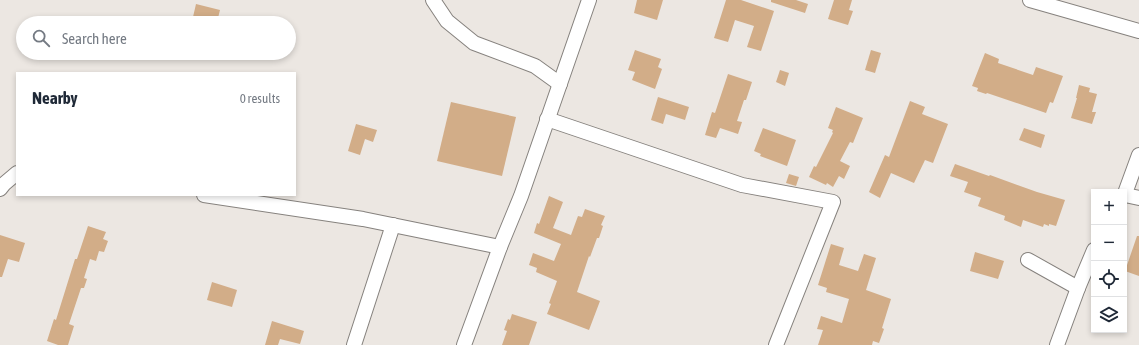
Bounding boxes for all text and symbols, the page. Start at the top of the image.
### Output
search box [16,16,296,60]
icon: search [30,27,52,49]
text: Search here [62,30,127,47]
text: Nearby [32,88,78,108]
text: 0 results [240,91,280,106]
map controls [1091,189,1127,333]
button: + [1091,189,1127,225]
button: − [1091,225,1127,261]
button: locate [1091,261,1127,297]
button: layers [1091,297,1127,333]

